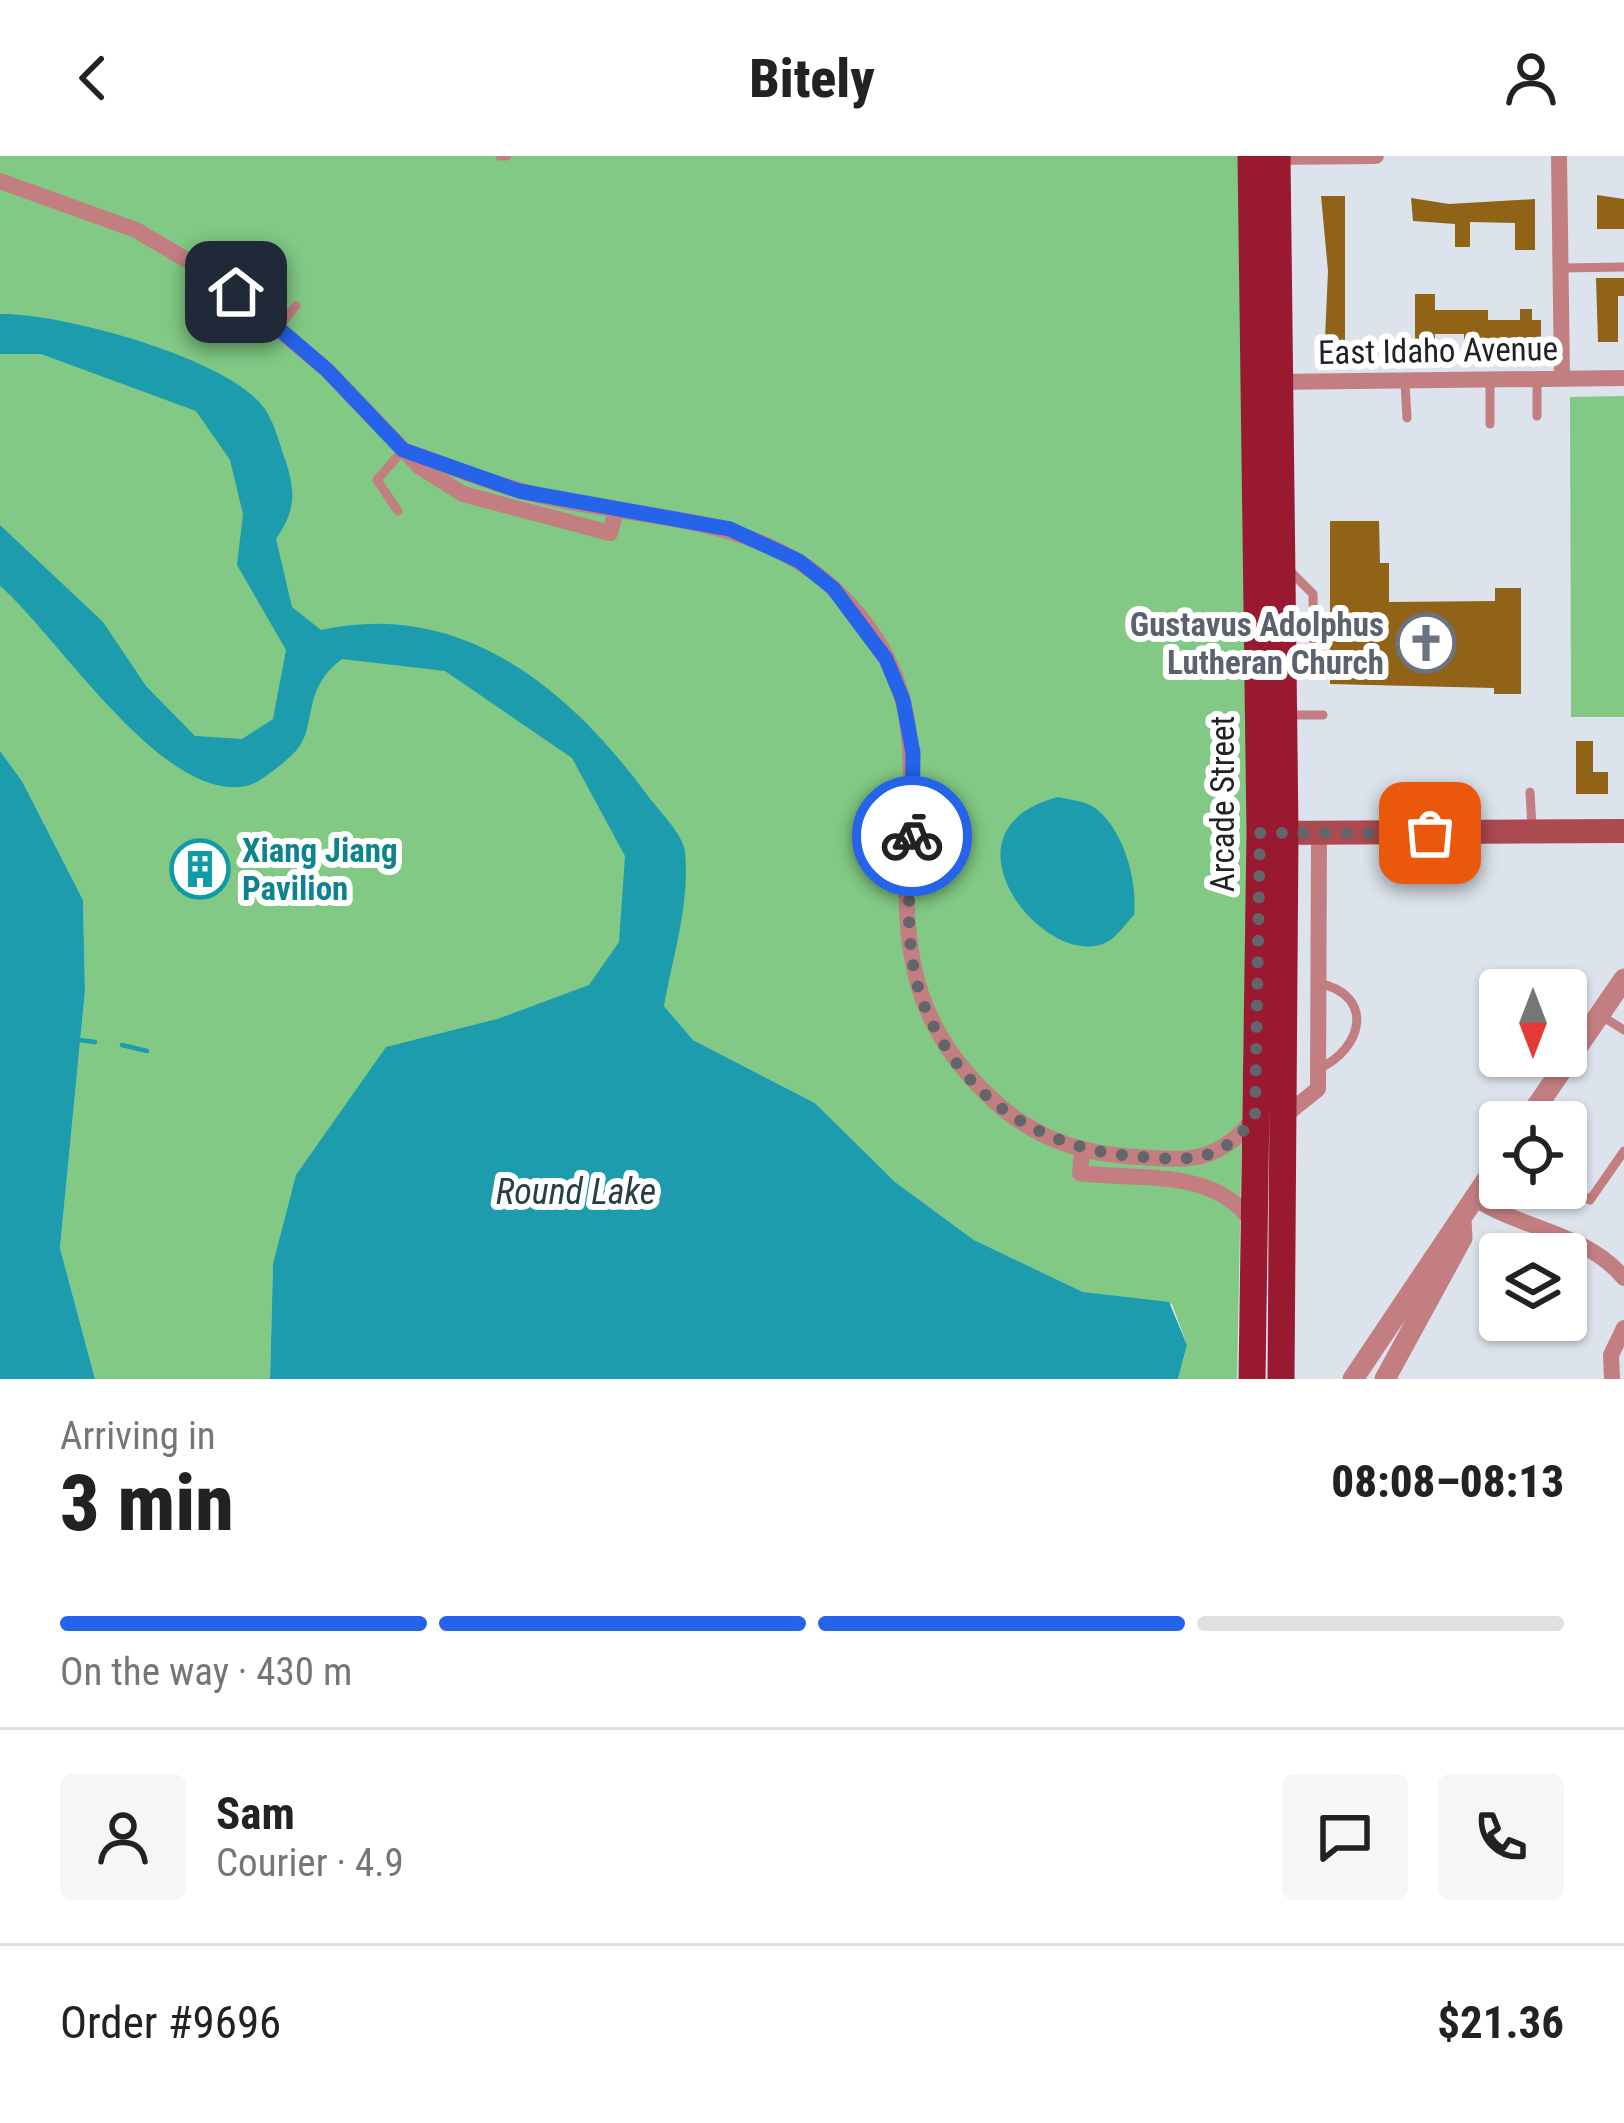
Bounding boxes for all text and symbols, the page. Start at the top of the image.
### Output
icon: back [60,45,126,111]
icon: person [1498,45,1564,111]
text: Bitely [749,47,875,110]
pin [185,241,287,343]
icon: home [203,259,269,325]
street label: East Idaho Avenue [1318,329,1558,372]
place label: Gustavus Adolphus Lutheran Church [1130,605,1384,682]
church icon: Gustavus Adolphus Lutheran Church [1395,612,1457,674]
street label: Arcade Street [1203,716,1242,892]
courier [852,776,972,896]
pin [1379,782,1481,884]
icon: bag [1397,800,1463,866]
icon: bike [879,803,945,869]
place label: Xiang Jiang Pavilion [242,831,398,908]
building icon: Xiang Jiang Pavilion [169,838,231,900]
north arrow [1479,969,1587,1077]
map controls [1479,969,1587,1341]
button: locate [1479,1101,1587,1209]
water label: Round Lake [496,1171,656,1213]
button: layers [1479,1233,1587,1341]
text: Arriving in [60,1413,216,1459]
text: 08:08–08:13 [1331,1455,1564,1508]
text: 3 min [60,1458,234,1549]
text: On the way · 430 m [60,1649,352,1695]
button: person [60,1774,186,1900]
button: chat [1282,1774,1408,1900]
button: phone [1438,1774,1564,1900]
text: Sam [216,1787,295,1840]
text: Courier · 4.9 [216,1840,404,1886]
text: Order #9696 [60,1996,281,2049]
text: $21.36 [1437,1996,1564,2049]

